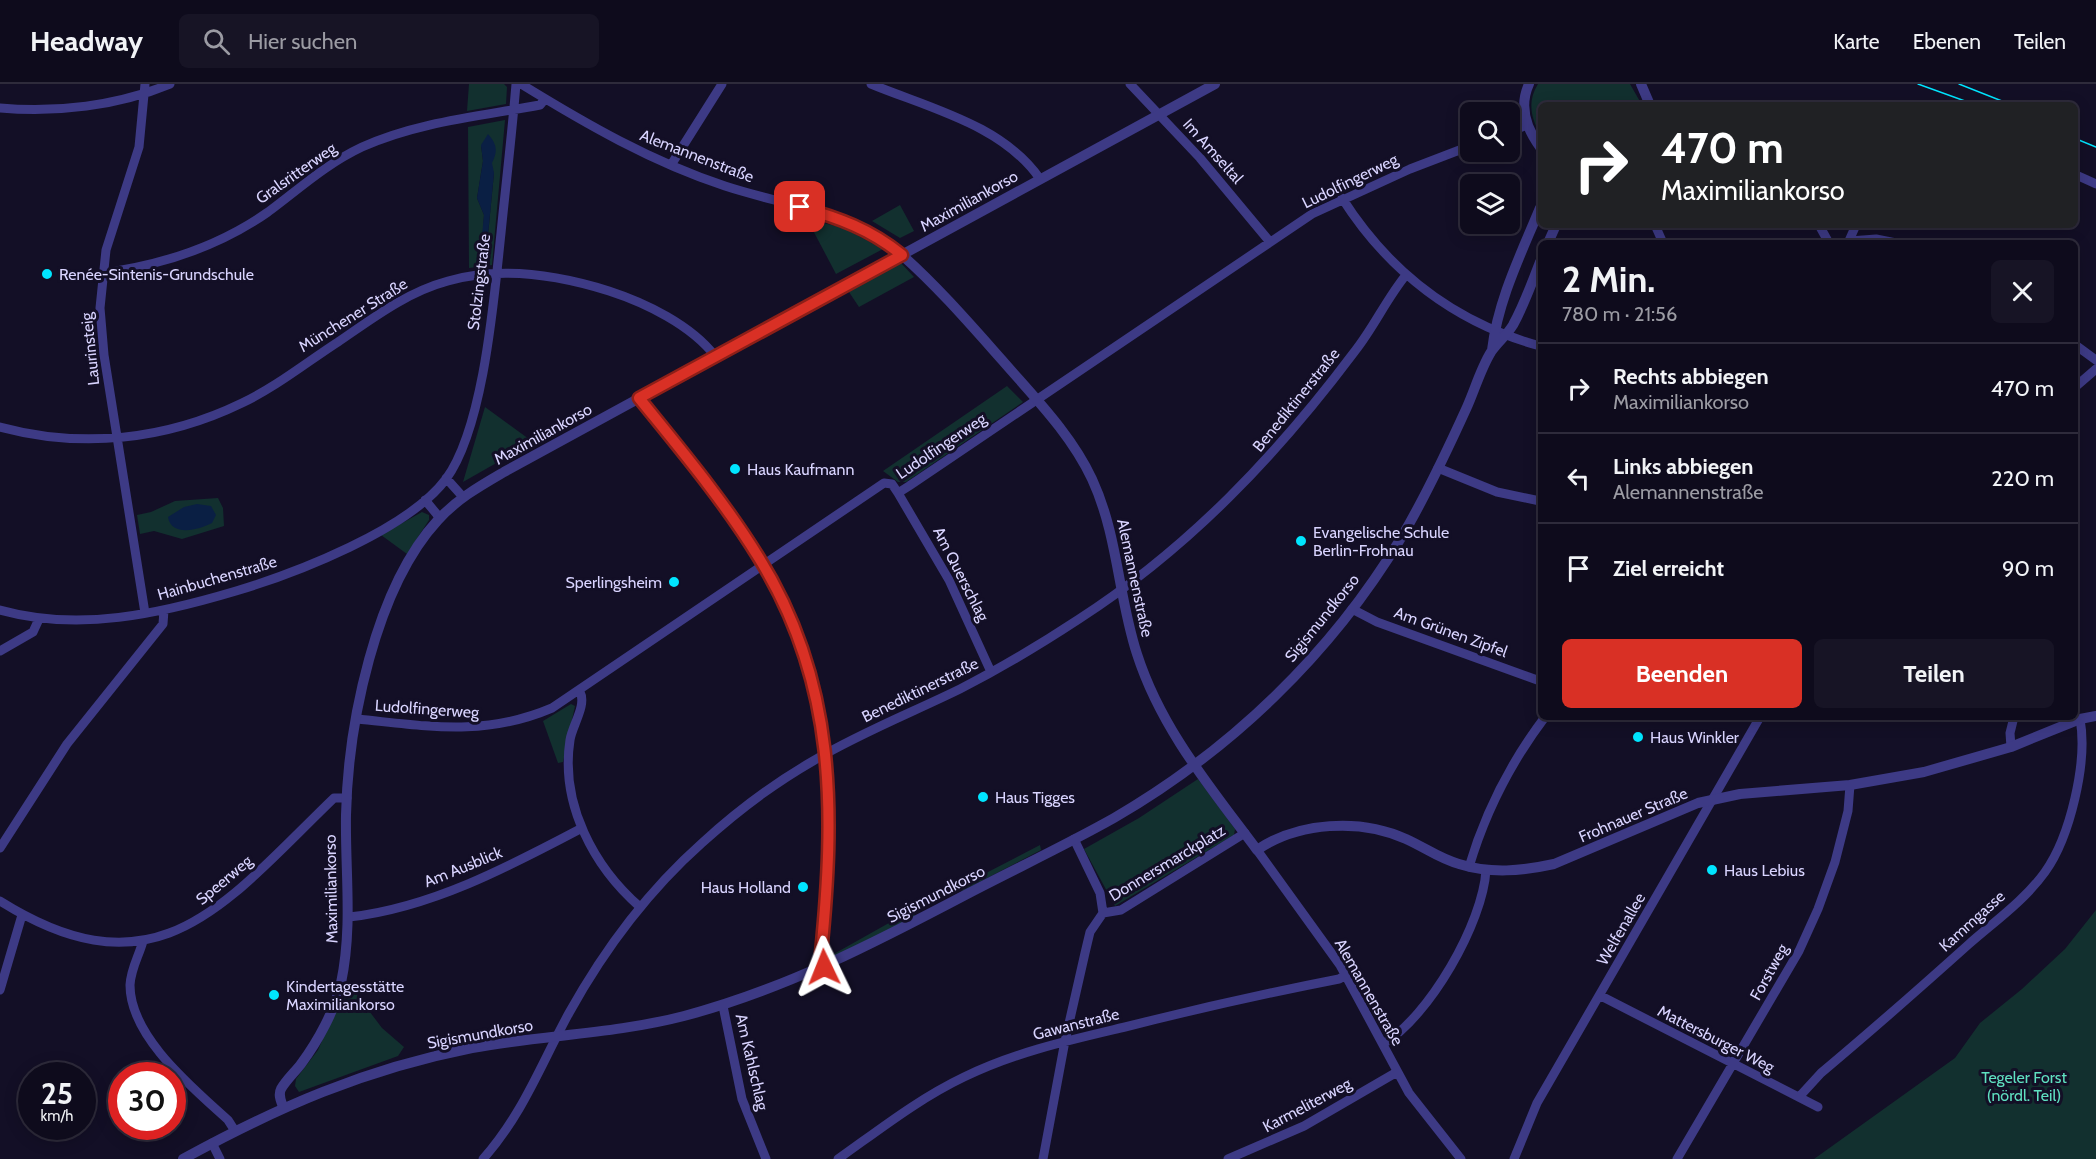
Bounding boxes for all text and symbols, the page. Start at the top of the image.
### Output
search box [179,14,599,68]
text: Headway [30,24,143,58]
icon: search [200,25,233,58]
text: Hier suchen [248,28,357,55]
text: Karte [1833,29,1880,54]
text: Ebenen [1913,29,1981,54]
text: Teilen [2014,29,2066,54]
map controls [1460,102,1520,234]
button: search [1460,102,1520,162]
street label: Im Amseltal [1179,115,1247,188]
text: 470 m [1661,122,1784,174]
street label: Alemannenstraße [637,126,757,186]
icon: right [1562,126,1640,204]
street label: Gralsritterweg [252,138,341,208]
street label: Ludolfingerweg [1299,149,1402,212]
street label: Maximiliankorso [917,166,1021,236]
button: layers [1460,174,1520,234]
text: Maximiliankorso [1661,174,1845,207]
pin [774,181,825,232]
icon: arrive [783,190,816,223]
street label: Stolzingstraße [464,233,494,331]
text: 2 Min. [1562,257,1655,301]
button: close [1991,260,2054,323]
place label: Renée-Sintenis-Grundschule [59,265,254,284]
marker: Renée-Sintenis-Grundschule [40,267,54,281]
street label: Münchener Straße [295,274,411,356]
text: 780 m · 21:56 [1562,302,1677,326]
street label: Laurinsteig [77,311,103,386]
street label: Benediktinerstraße [1249,345,1343,455]
text: Rechts abbiegen [1613,363,1769,390]
icon: right [1562,372,1595,405]
text: 470 m [1991,375,2054,402]
text: Maximiliankorso [1613,390,1749,414]
street label: Maximiliankorso [491,399,595,469]
street label: Ludolfingerweg [892,408,990,483]
text: Links abbiegen [1613,453,1753,480]
place label: Haus Kaufmann [747,460,854,479]
marker: Haus Kaufmann [728,462,742,476]
icon: left [1562,462,1595,495]
text: 220 m [1991,465,2054,492]
text: Alemannenstraße [1613,480,1763,504]
street label: Alemannenstraße [1113,517,1157,639]
place label: Evangelische Schule Berlin-Frohnau [1313,523,1449,560]
street label: Am Querschlag [929,524,993,625]
marker: Evangelische Schule Berlin-Frohnau [1294,534,1308,548]
street label: Hainbuchenstraße [155,552,279,604]
icon: arrive [1562,552,1595,585]
text: Ziel erreicht [1613,555,1724,582]
text: 90 m [2002,555,2054,582]
street label: Sigismundkorso [1281,570,1363,666]
place label: Sperlingsheim [566,573,662,592]
marker: Sperlingsheim [667,575,681,589]
street label: Am Grünen Zipfel [1392,603,1511,661]
button: Beenden [1562,639,1802,708]
button: Teilen [1814,639,2054,708]
street label: Benediktinerstraße [859,654,981,726]
street label: Ludolfingerweg [374,696,481,722]
place label: Haus Winkler [1650,728,1740,747]
marker: Haus Winkler [1631,730,1645,744]
street label: Frohnauer Straße [1576,784,1690,846]
place label: Haus Tigges [995,788,1075,807]
marker: Haus Tigges [976,790,990,804]
street label: Donnersmarckplatz [1105,821,1229,905]
street label: Maximiliankorso [321,834,341,944]
street label: Am Ausblick [421,842,506,891]
street label: Speerweg [192,850,257,909]
street label: Sigismundkorso [884,861,988,927]
place label: Haus Lebius [1724,861,1805,880]
marker: Haus Lebius [1705,863,1719,877]
place label: Haus Holland [701,878,791,897]
marker: Haus Holland [796,880,810,894]
street label: Kammgasse [1935,887,2009,955]
street label: Welfenallee [1593,889,1649,969]
position arrow [792,935,856,999]
street label: Alemannenstraße [1331,935,1407,1049]
street label: Forstweg [1746,940,1793,1003]
place label: Kindertagesstätte Maximiliankorso [286,977,404,1014]
marker: Kindertagesstätte Maximiliankorso [267,988,281,1002]
street label: Mattersburger Weg [1654,1001,1779,1077]
street label: Gawanstraße [1031,1004,1121,1044]
street label: Am Kahlschlag [732,1012,773,1113]
street label: Sigismundkorso [426,1015,535,1053]
speed limit sign: 30 [108,1062,186,1140]
park label: Tegeler Forst (nördl. Teil) [1981,1068,2067,1105]
street label: Karmeliterweg [1260,1073,1355,1136]
text: 25 [41,1075,73,1112]
text: km/h [41,1107,73,1125]

